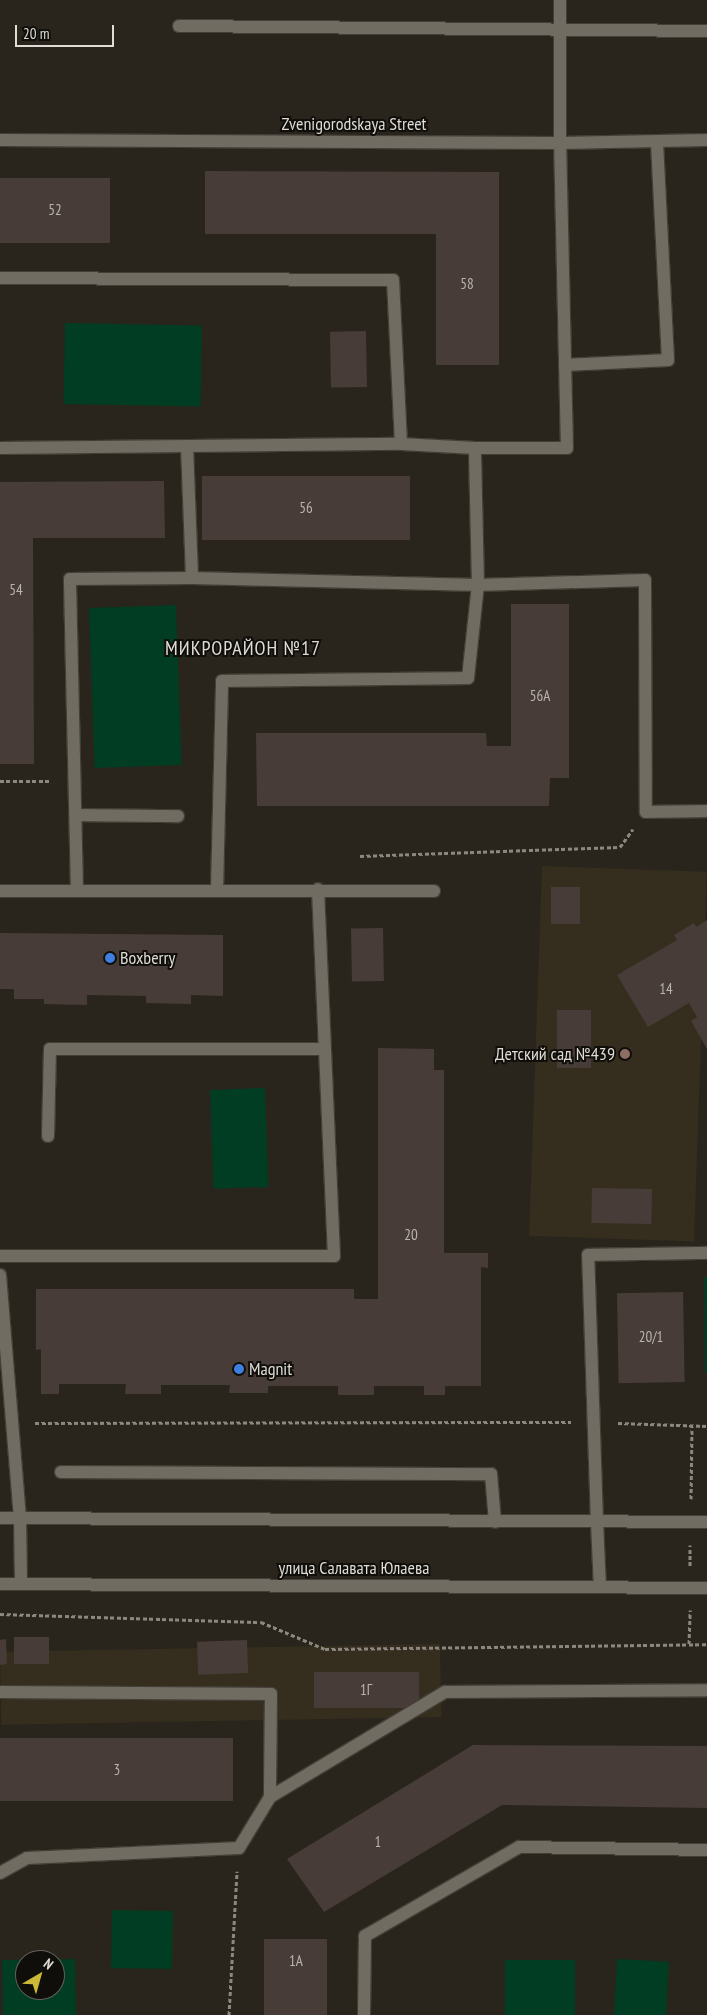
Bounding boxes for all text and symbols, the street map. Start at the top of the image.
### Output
scale bar [18,15,116,47]
text: 20 m [23,24,49,43]
street label: Zvenigorodskaya Street [281,113,427,135]
house number: 52 [48,201,62,219]
house number: 58 [460,275,474,293]
house number: 56 [299,499,313,517]
house number: 54 [9,581,23,599]
district label: МИКРОРАЙОН №17 [163,636,323,660]
house number: 56А [530,687,550,705]
place label: Boxberry [120,947,175,969]
marker: Boxberry [104,952,116,964]
house number: 14 [659,980,673,998]
place label: Детский сад №439 [495,1043,615,1065]
marker: Детский сад №439 [619,1048,631,1060]
house number: 20 [404,1226,418,1244]
house number: 20/1 [639,1328,663,1346]
place label: Magnit [249,1358,292,1380]
marker: Magnit [233,1363,245,1375]
street label: улица Салавата Юлаева [279,1557,429,1579]
house number: 1Г [360,1681,372,1699]
house number: 3 [114,1761,120,1779]
house number: 1 [375,1833,381,1851]
north arrow [15,1950,65,2000]
house number: 1А [289,1952,303,1970]
text: N [40,1955,57,1973]

